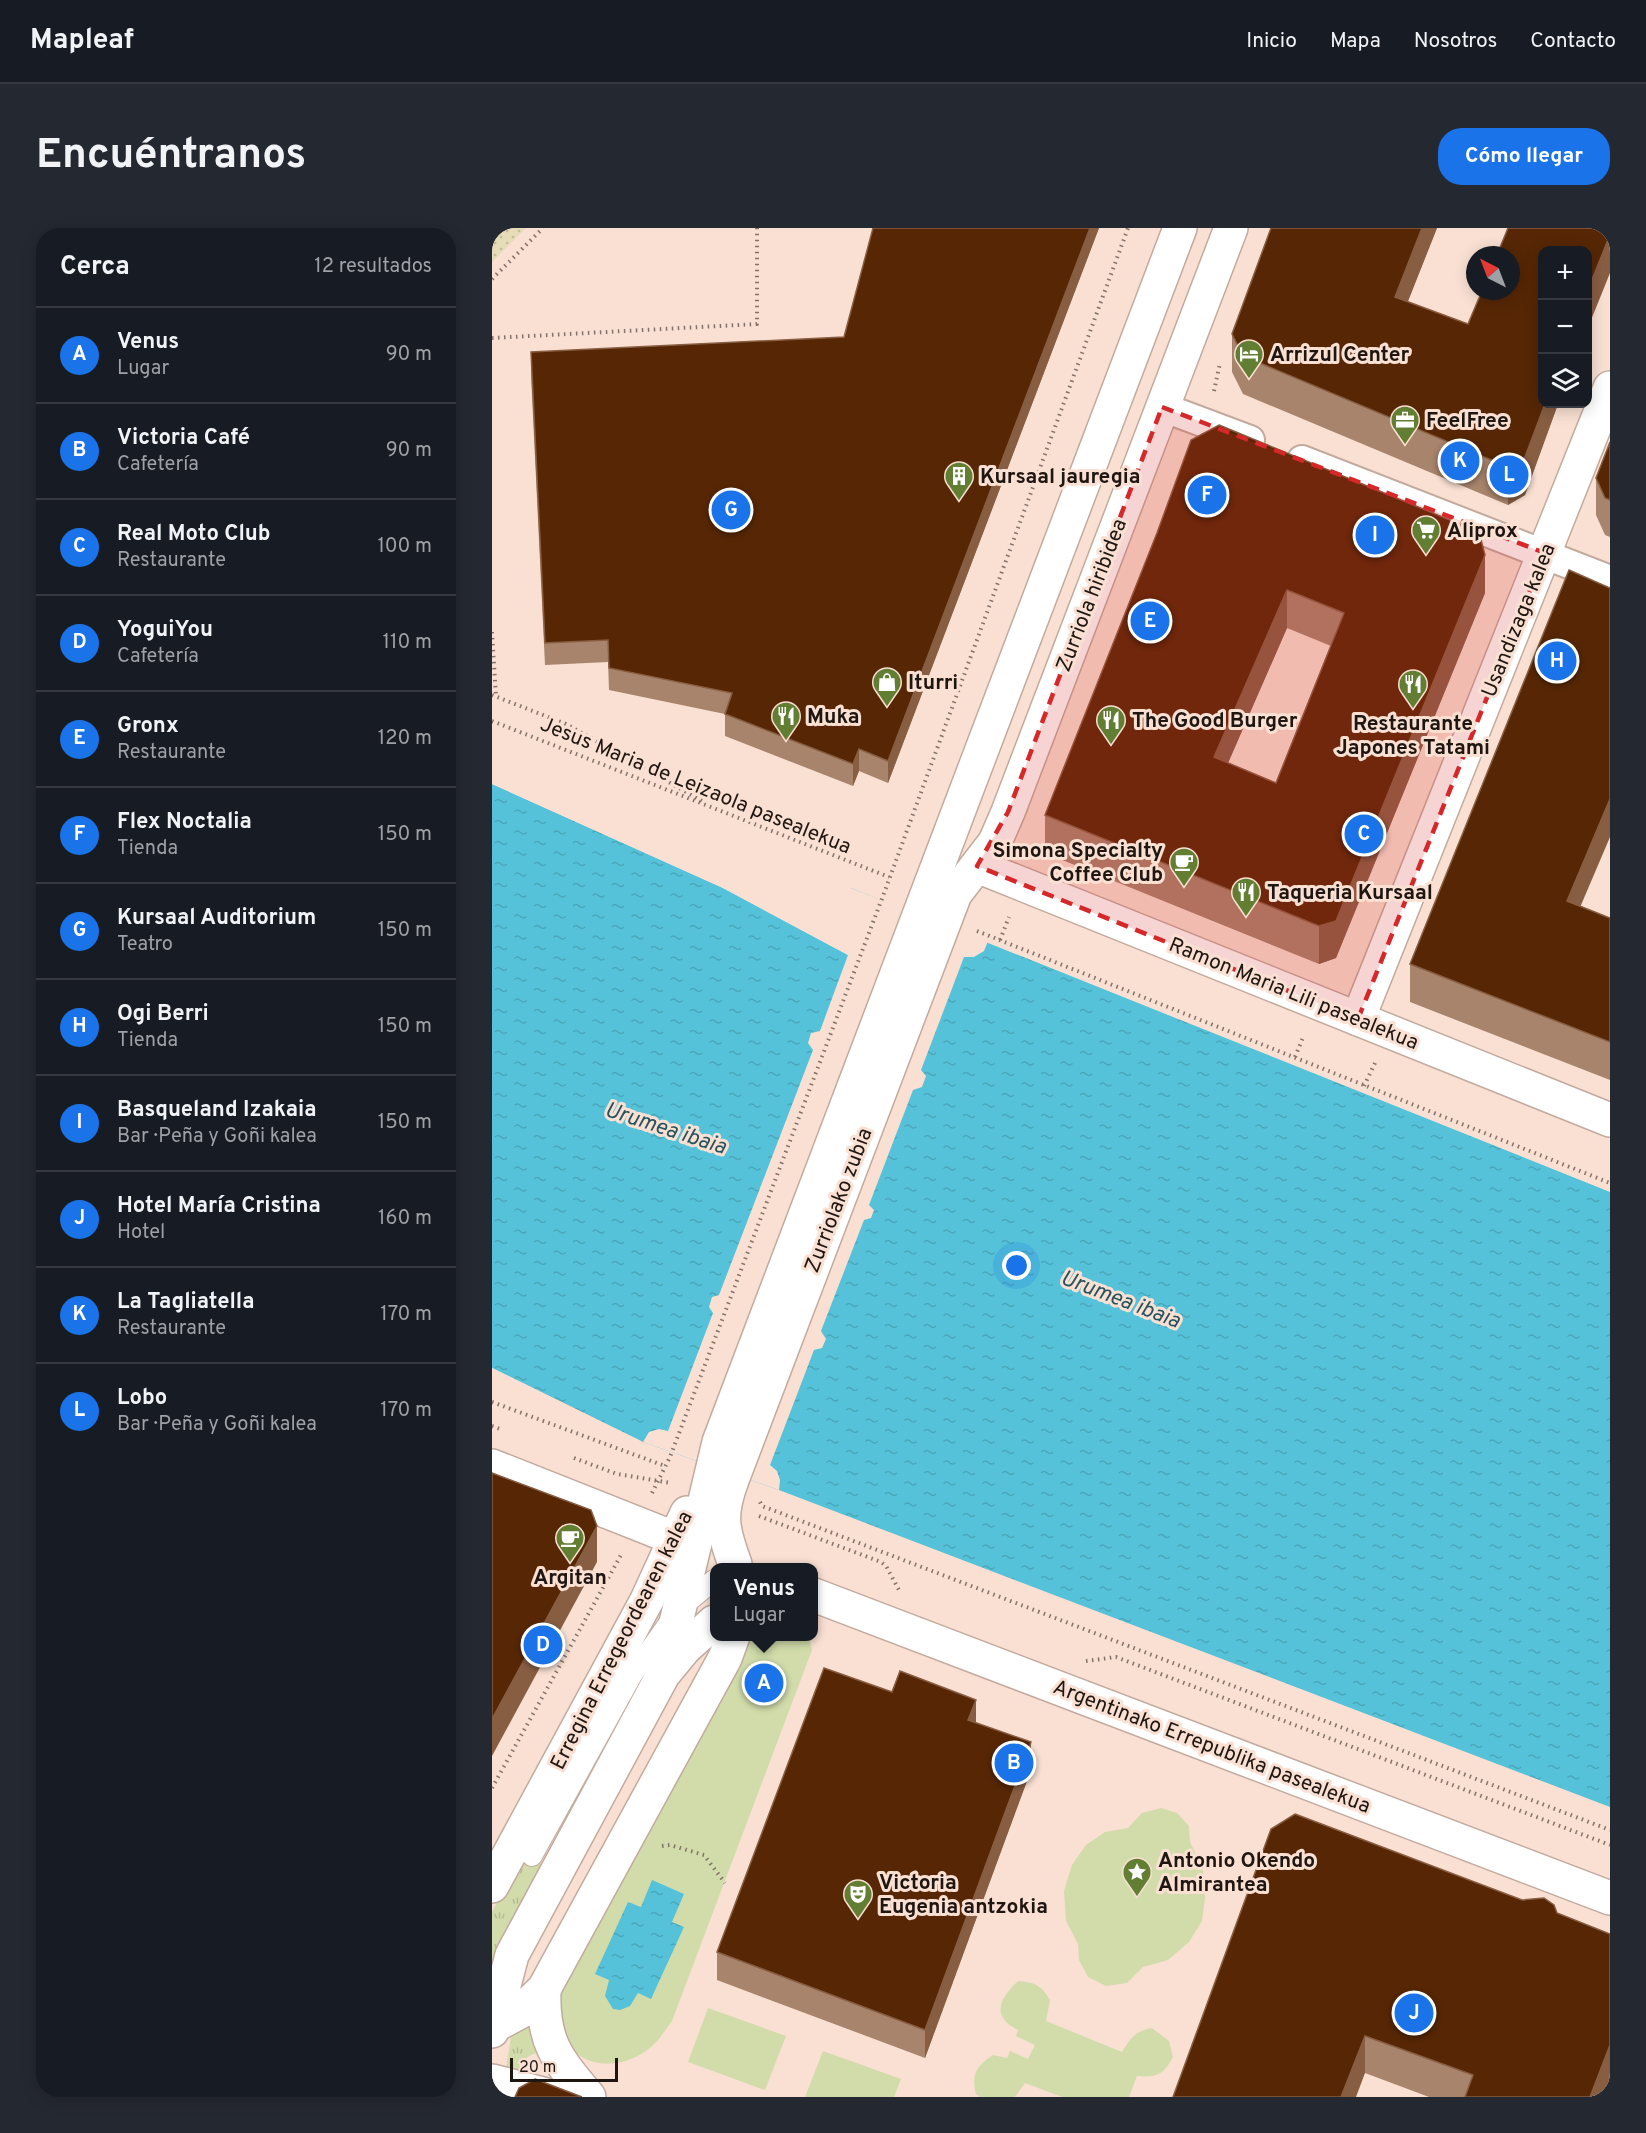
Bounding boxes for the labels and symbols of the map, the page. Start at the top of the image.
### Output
north arrow [1466,246,1520,300]
hotel icon: Arrizul Center [1233,338,1265,380]
place label: Arrizul Center [1270,342,1409,369]
office icon: FeelFree [1389,404,1421,446]
place label: FeelFree [1426,408,1509,435]
pin: K [1440,438,1480,484]
pin: L [1490,452,1528,498]
building icon: Kursaal jauregia [943,460,975,502]
place label: Kursaal jauregia [980,464,1140,491]
pin: F [1188,472,1226,518]
pin: G [712,488,750,532]
pin: I [1356,512,1394,558]
supermarket icon: Aliprox [1410,514,1442,556]
street label: Zurriola hiribidea [1051,515,1134,676]
place label: Aliprox [1447,518,1518,545]
street label: Usandizaga kalea [1476,540,1563,702]
pin: E [1130,598,1170,644]
pin: H [1538,638,1576,684]
shop icon: Iturri [871,666,903,708]
restaurant icon: Restaurante Japones Tatami [1397,668,1429,710]
place label: Iturri [908,670,958,697]
restaurant icon: Muka [770,700,802,742]
place label: Muka [807,704,860,731]
restaurant icon: The Good Burger [1095,704,1127,746]
place label: The Good Burger [1132,708,1298,735]
street label: Jesus Maria de Leizaola pasealekua [536,711,855,861]
place label: Restaurante Japones Tatami [1336,711,1490,762]
pin: C [1344,812,1384,856]
place label: Simona Specialty Coffee Club [992,838,1163,889]
cafe icon: Simona Specialty Coffee Club [1168,846,1200,888]
restaurant icon: Taqueria Kursaal [1230,876,1262,918]
place label: Taqueria Kursaal [1267,880,1433,907]
street label: Ramon Maria Lili pasealekua [1165,932,1422,1057]
water label: Urumea ibaia [601,1097,730,1162]
street label: Zurriolako zubia [799,1124,879,1277]
your location [1002,1251,1031,1280]
water label: Urumea ibaia [1056,1265,1184,1336]
street label: Erregina Erregeordearen kalea [545,1507,700,1775]
cafe icon: Argitan [554,1522,586,1564]
place label: Argitan [533,1565,607,1592]
pin: D [524,1622,562,1668]
pin: A [744,1660,784,1706]
street label: Argentinako Errepublika pasealekua [1049,1674,1374,1821]
pin: B [994,1740,1034,1786]
place label: Antonio Okendo Almirantea [1158,1848,1315,1899]
place icon: Antonio Okendo Almirantea [1121,1856,1153,1898]
place label: Victoria Eugenia antzokia [879,1870,1048,1921]
theatre icon: Victoria Eugenia antzokia [842,1878,874,1920]
pin: J [1394,1990,1434,2036]
scale bar [510,2055,618,2082]

